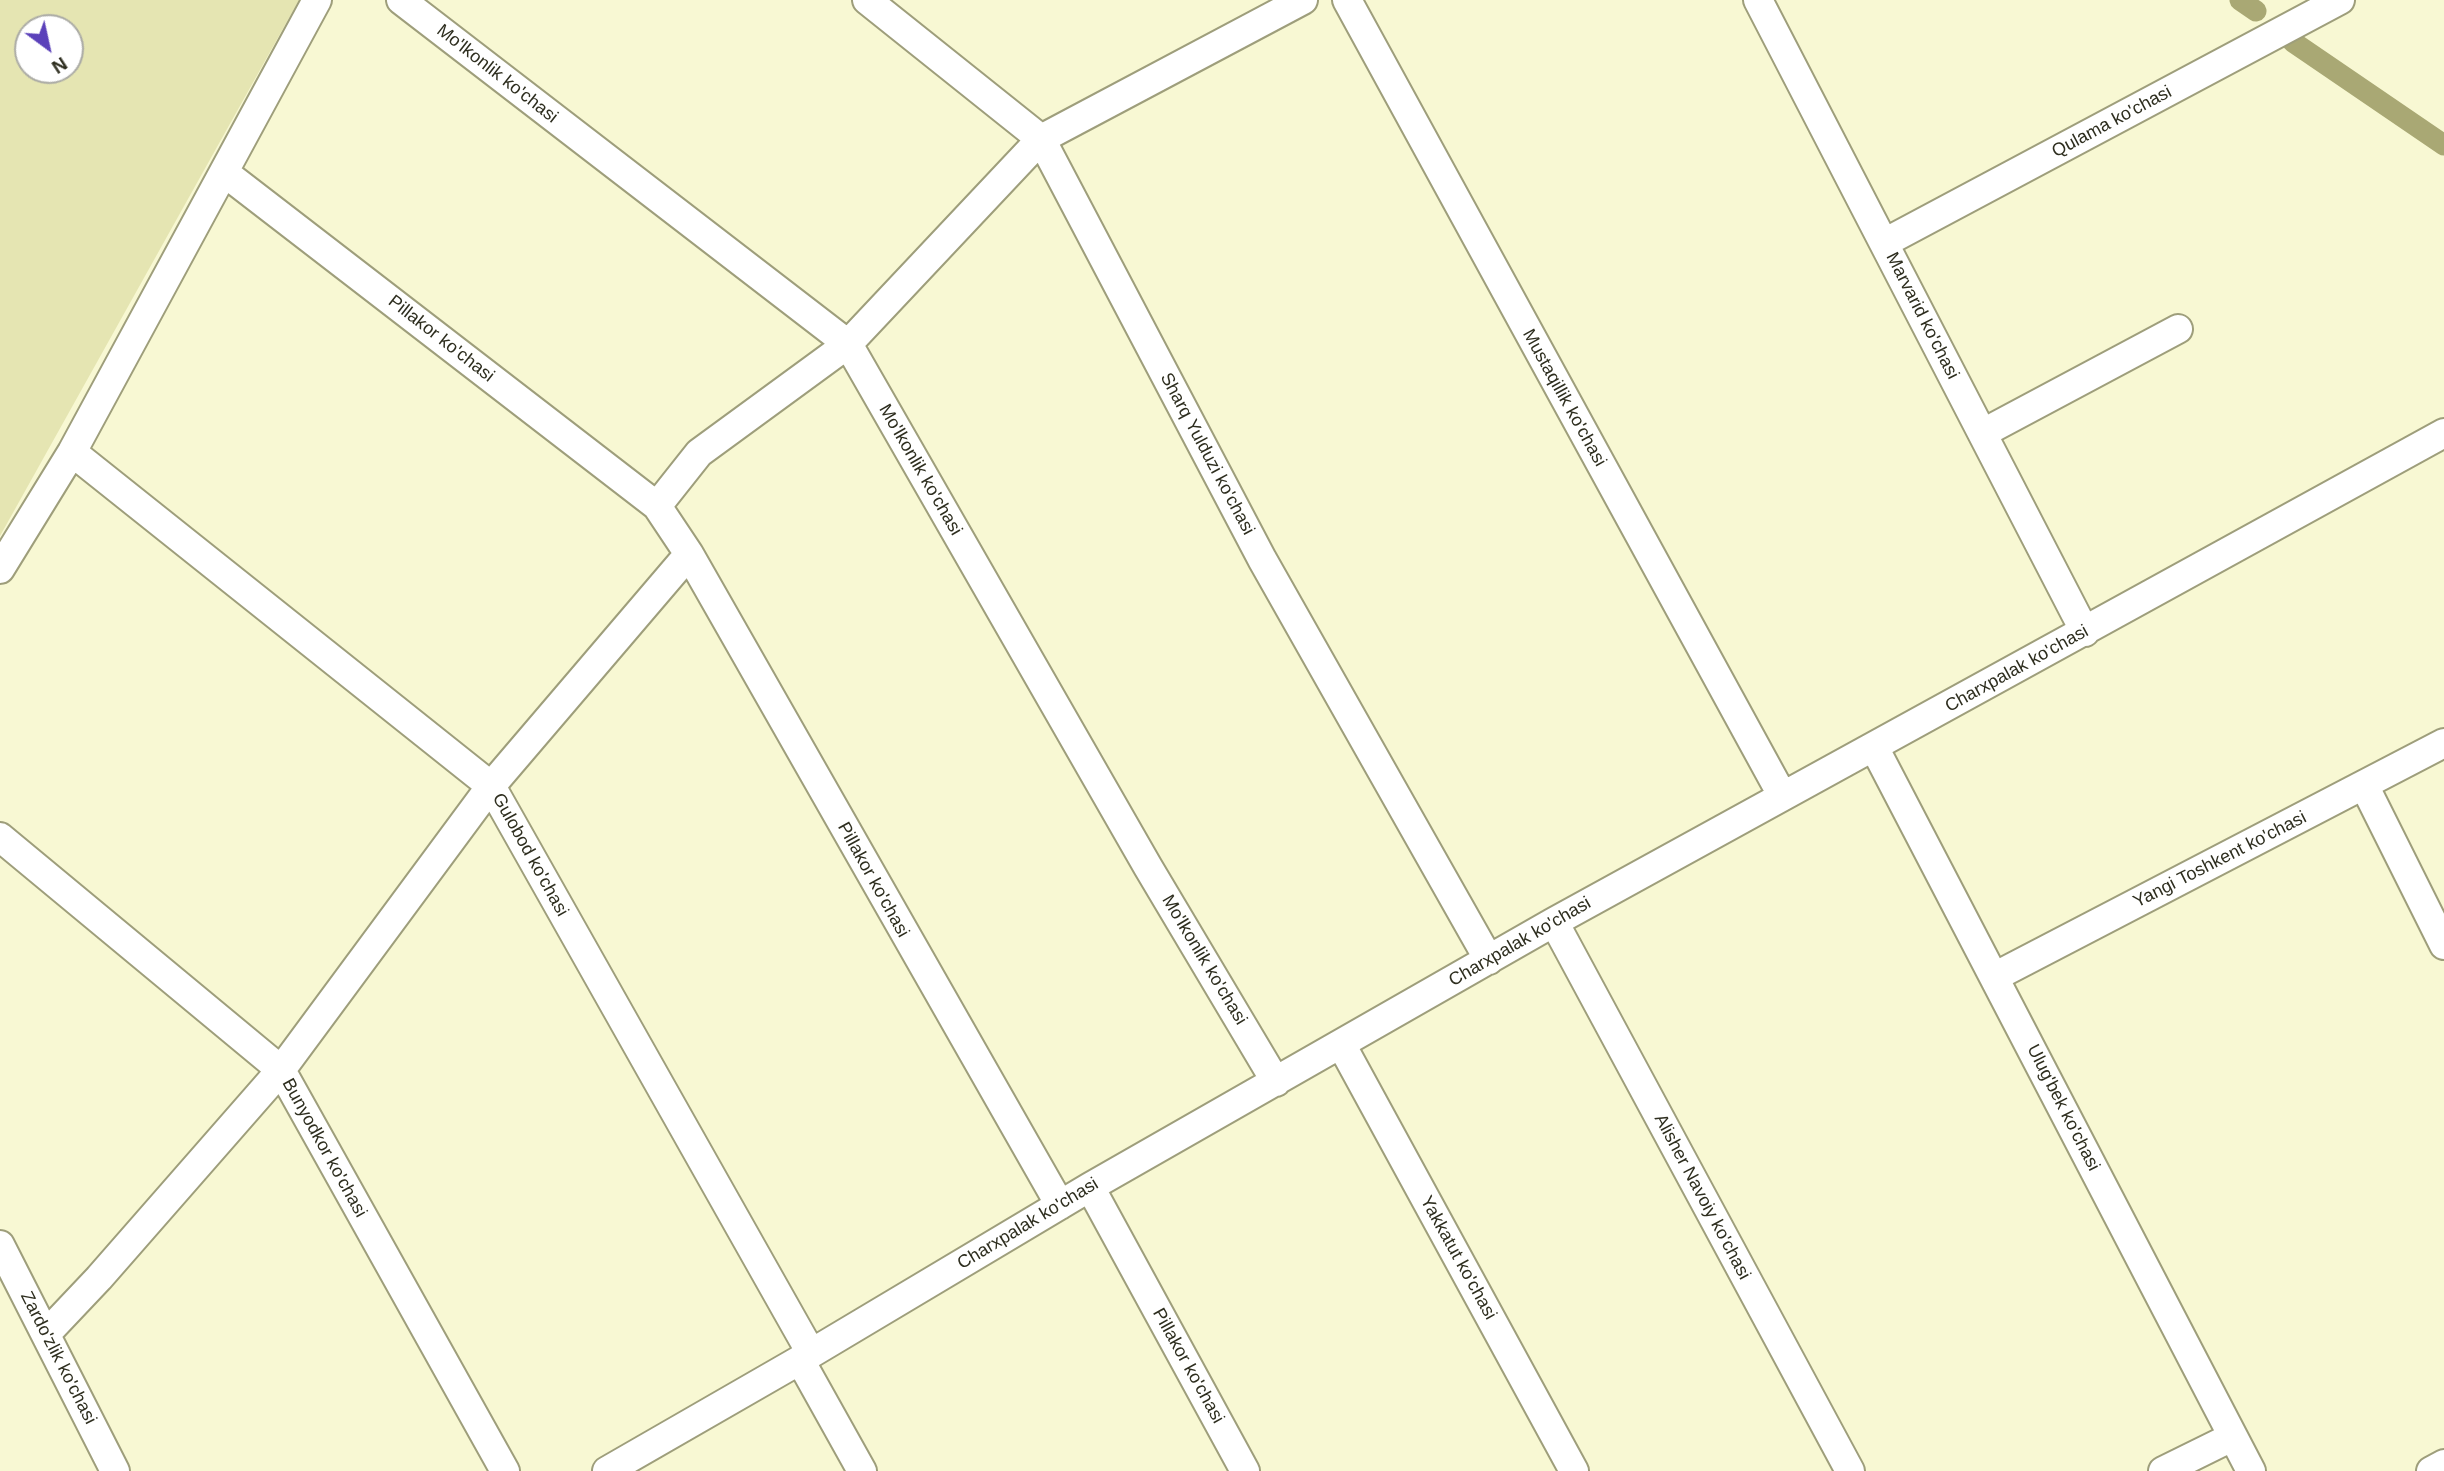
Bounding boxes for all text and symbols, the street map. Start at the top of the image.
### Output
north arrow [14,14,84,84]
street label: Mo'lkonlik ko'chasi [432,20,562,128]
text: N [48,53,71,78]
street label: Qulama ko'chasi [2048,81,2176,163]
street label: Marvarid ko'chasi [1881,249,1963,383]
street label: Pillakor ko'chasi [384,291,498,387]
street label: Mustaqillik ko'chasi [1517,326,1611,470]
street label: Sharq Yulduzi ko'chasi [1155,369,1259,539]
street label: Mo'lkonlik ko'chasi [874,401,966,539]
street label: Charxpalak ko'chasi [1942,621,2092,717]
street label: Gulobod ko'chasi [487,790,573,920]
street label: Yangi Toshkent ko'chasi [2130,807,2310,913]
street label: Pillakor ko'chasi [832,819,914,941]
street label: Mo'lkonlik ko'chasi [1157,891,1251,1029]
street label: Charxpalak ko'chasi [1445,893,1595,991]
street label: Ulug'bek ko'chasi [2022,1041,2104,1175]
street label: Bunyodkor ko'chasi [277,1075,371,1221]
street label: Alisher Navoiy ko'chasi [1649,1110,1755,1284]
street label: Charxpalak ko'chasi [954,1173,1102,1275]
street label: Yakkatut ko'chasi [1415,1192,1501,1324]
street label: Zardo'zlik ko'chasi [15,1288,101,1428]
street label: Pillakor ko'chasi [1147,1305,1229,1427]

